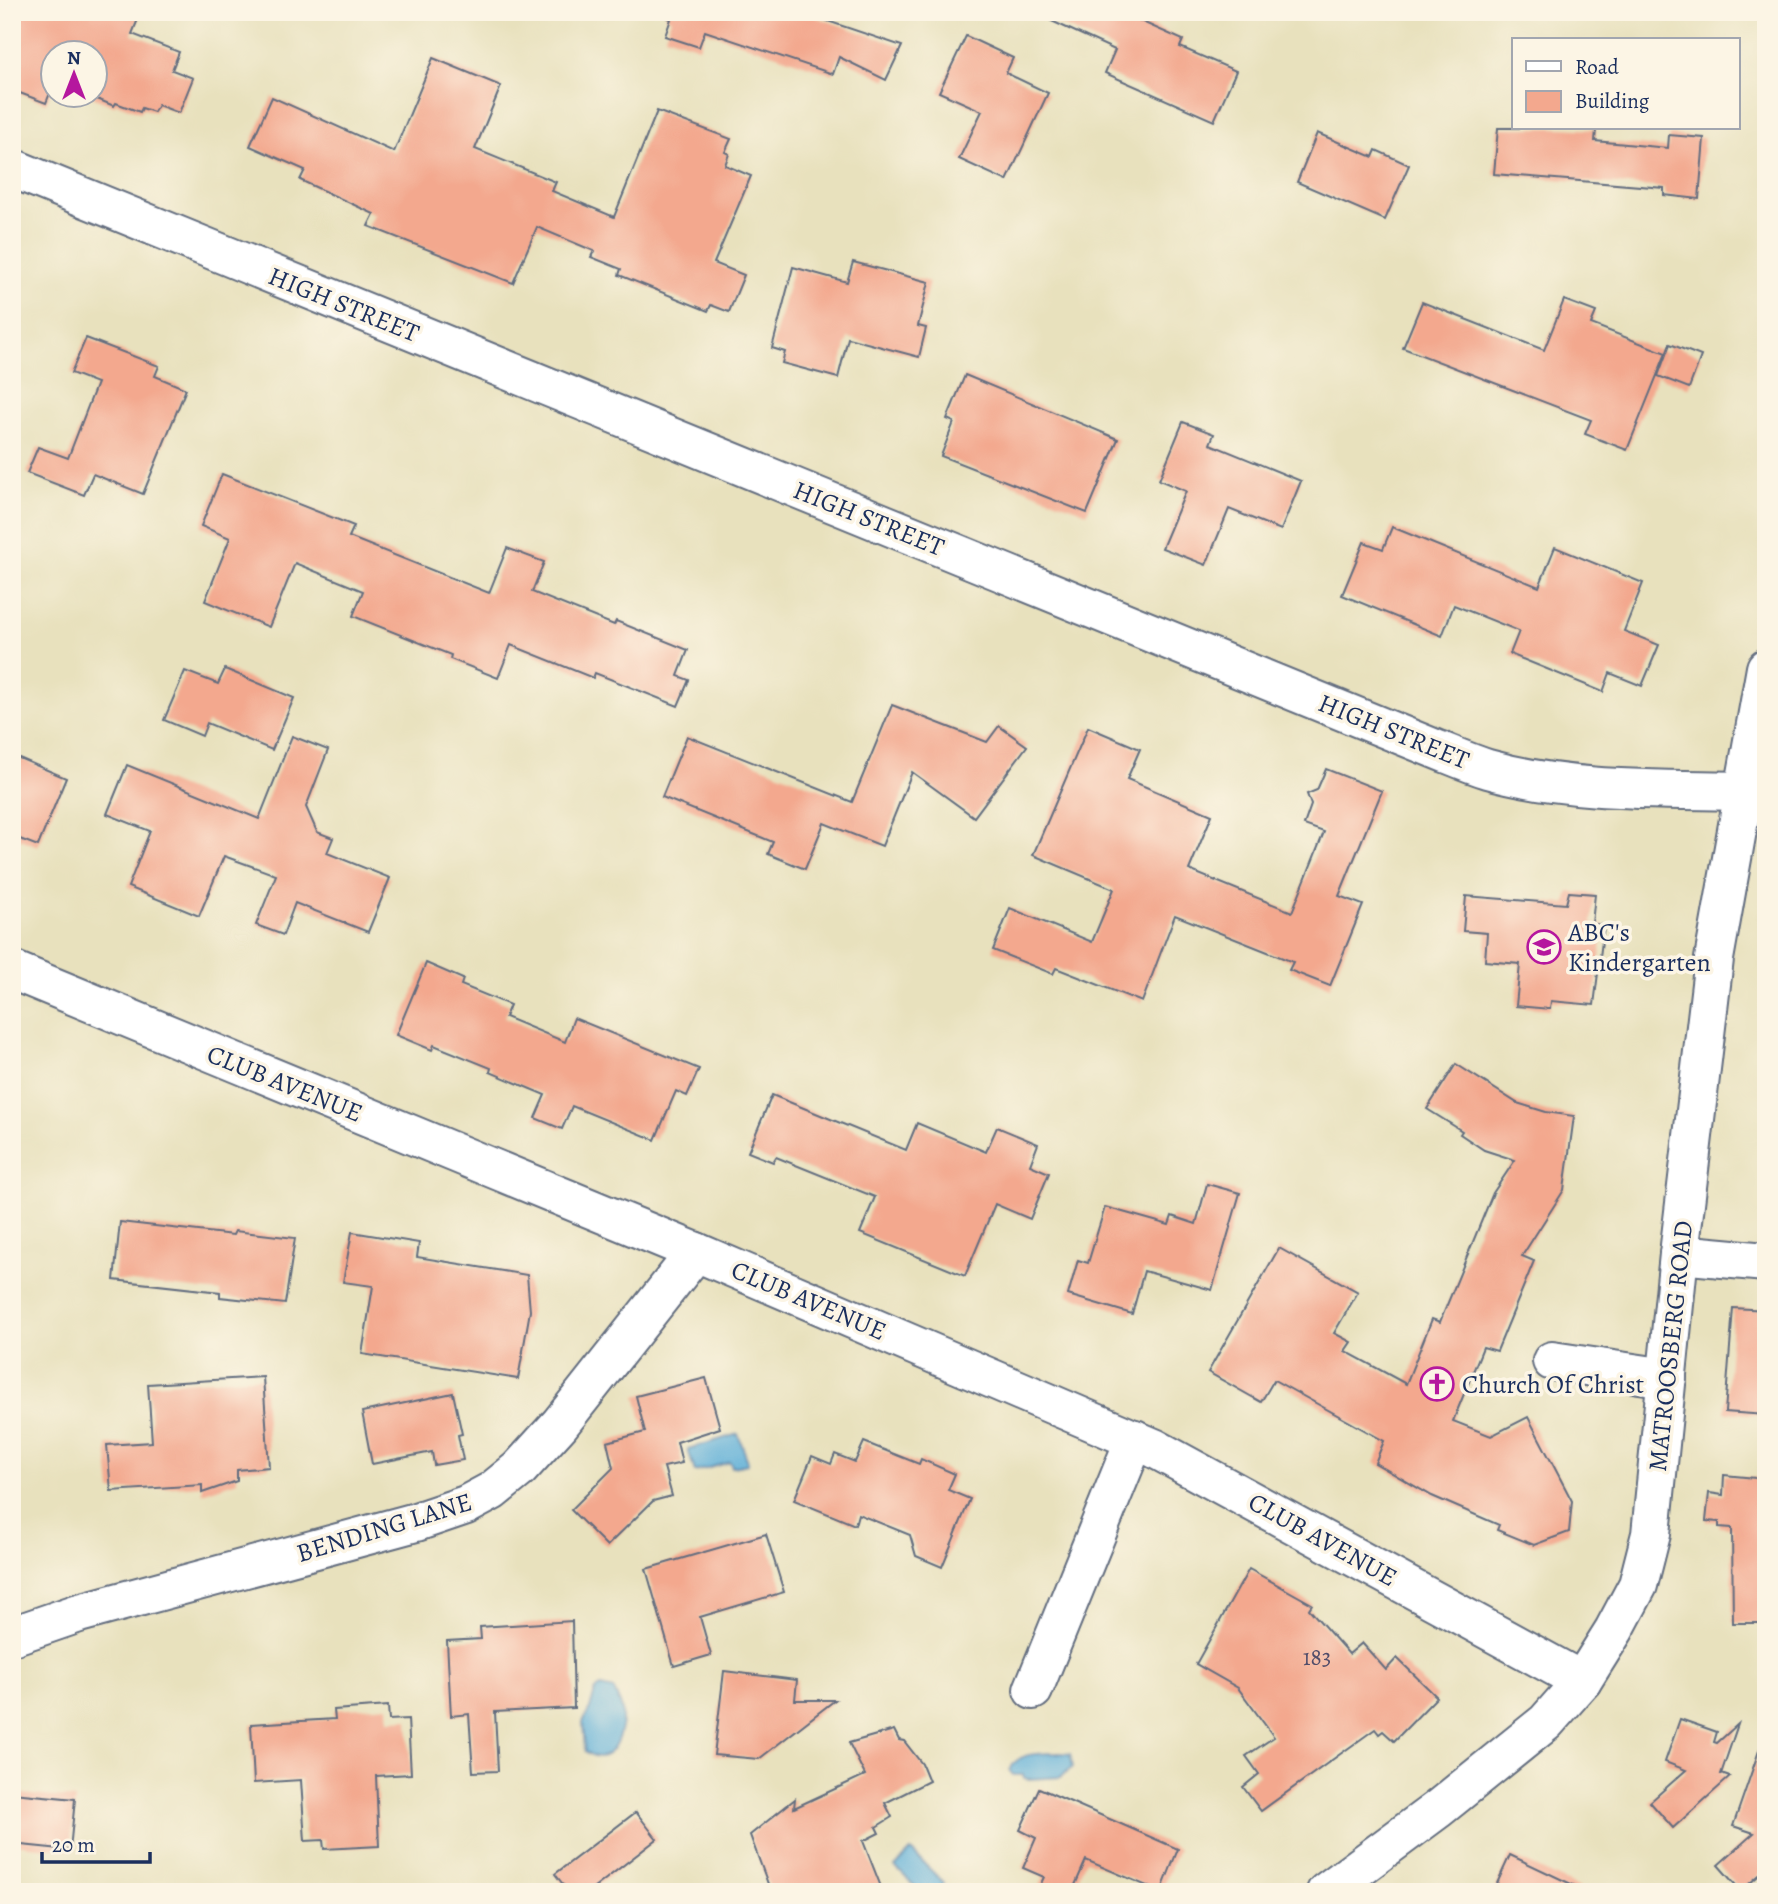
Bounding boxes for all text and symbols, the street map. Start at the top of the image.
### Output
north arrow [38,38,108,108]
legend [1512,38,1740,130]
text: N [67,45,81,71]
text: Road [1575,53,1619,81]
text: Building [1575,87,1650,115]
street label: HIGH STREET [263,258,424,351]
street label: HIGH STREET [788,472,949,565]
street label: HIGH STREET [1313,685,1474,778]
place label: ABC's Kindergarten [1567,915,1711,980]
school or university icon: ABC's Kindergarten [1525,928,1563,966]
street label: CLUB AVENUE [202,1036,368,1131]
street label: MATROOSBERG ROAD [1640,1219,1701,1473]
street label: CLUB AVENUE [726,1252,892,1349]
church icon: Church Of Christ [1418,1365,1456,1403]
place label: Church Of Christ [1462,1367,1645,1402]
street label: BENDING LANE [292,1484,476,1571]
street label: CLUB AVENUE [1242,1484,1403,1595]
house number: 183 [1303,1642,1331,1673]
scale bar [42,1820,150,1864]
text: 20 m [52,1831,95,1859]

